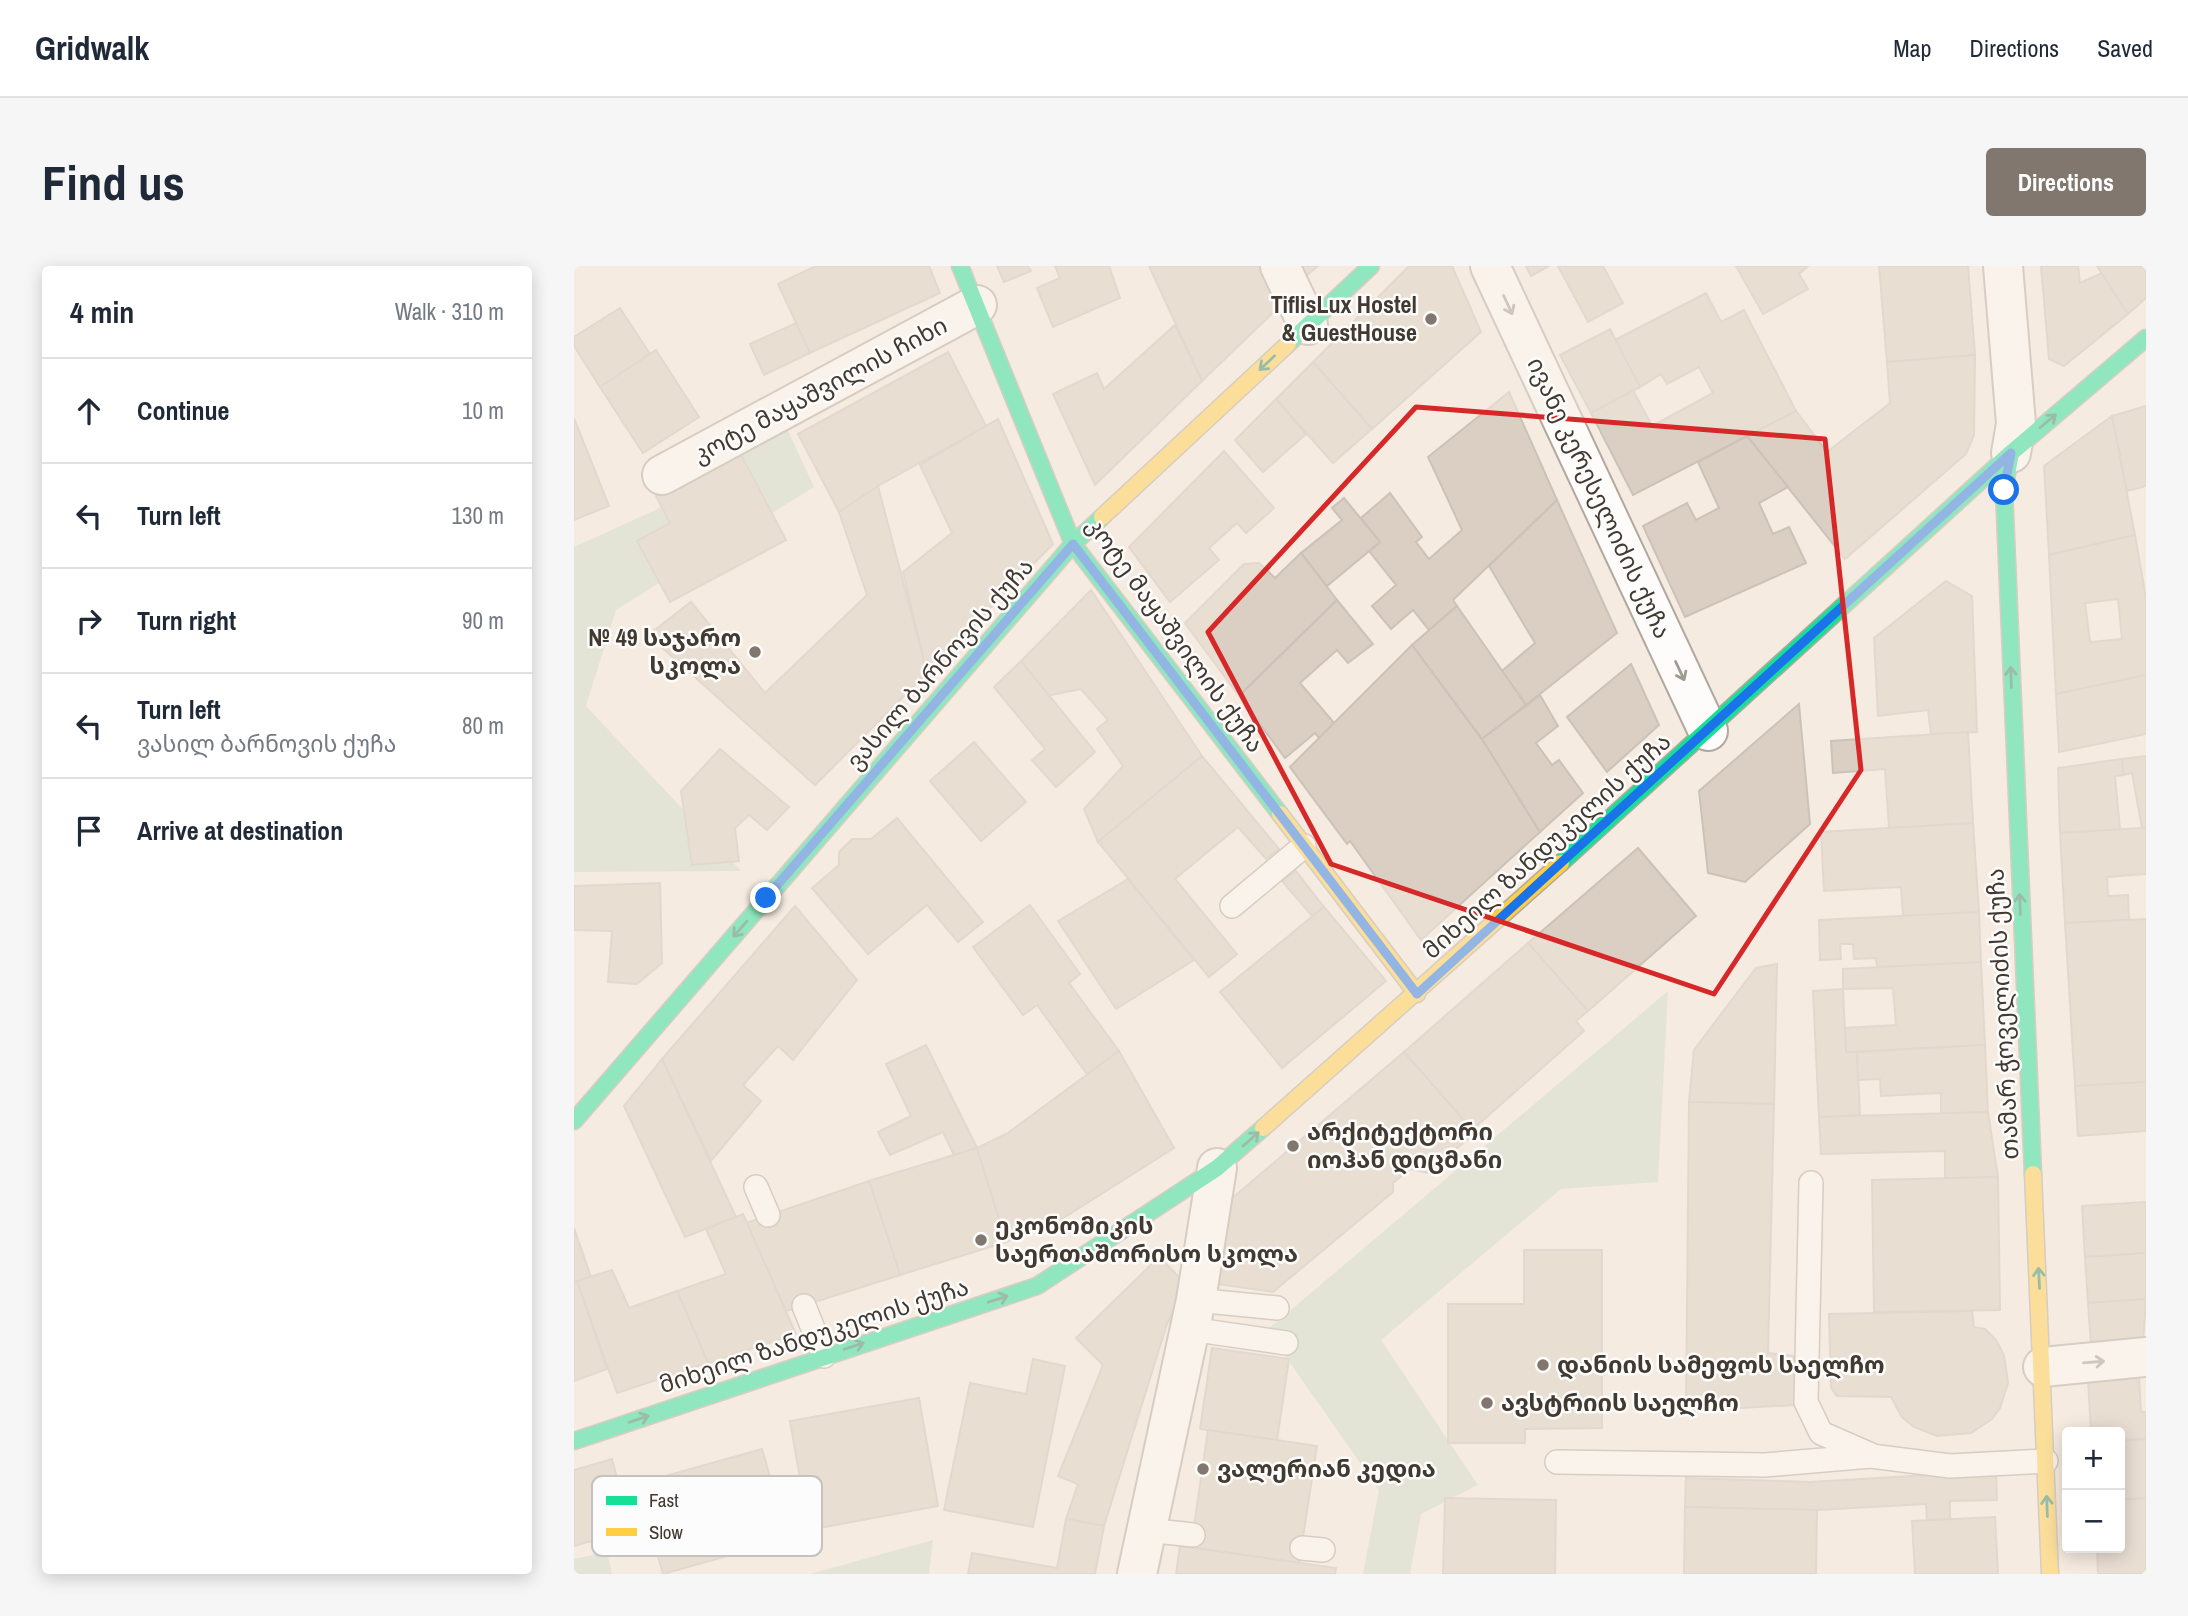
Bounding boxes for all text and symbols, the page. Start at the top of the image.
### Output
text: Gridwalk [35,26,149,70]
text: Map [1893,32,1931,64]
text: Directions [1969,32,2059,64]
text: Saved [2097,32,2153,64]
button: Directions [1986,148,2146,216]
text: Find us [42,149,185,215]
place label: TiflisLux Hostel & GuestHouse [1271,288,1417,348]
text: 4 min [70,292,134,332]
one-way arrow [1502,293,1515,315]
text: Walk · 310 m [395,296,504,327]
street label: კოტე მაყაშვილის ჩიხი [687,308,952,470]
marker: TiflisLux Hostel & GuestHouse [1423,311,1439,327]
street label: ივანე კერესელიძის ქუჩა [1521,352,1679,643]
one-way arrow [1259,354,1277,371]
icon: ahead [70,392,108,430]
text: Continue [137,393,229,428]
text: 10 m [462,395,504,426]
one-way arrow [2039,413,2057,429]
route start [1988,474,2019,505]
icon: left [70,497,108,535]
text: Turn left [137,498,221,533]
text: 130 m [452,500,504,531]
street label: კოტე მაყაშვილის ქუჩა [1080,510,1272,759]
street label: ვასილ ბარნოვის ქუჩა [838,551,1040,776]
icon: right [70,602,108,640]
text: Turn right [137,603,236,638]
text: 90 m [462,605,504,636]
place label: № 49 საჯარო სკოლა [588,621,741,681]
marker: № 49 საჯარო სკოლა [747,644,763,660]
one-way arrow [1674,660,1687,681]
one-way arrow [2005,666,2018,689]
text: Turn left [137,692,221,727]
icon: left [70,707,108,745]
text: 80 m [462,710,504,741]
street label: მიხეილ ზანდუკელის ქუჩა [1415,725,1677,965]
text: ვასილ ბარნოვის ქუჩა [137,728,396,759]
icon: arrive [70,812,108,850]
text: Arrive at destination [137,813,343,848]
street label: თამარ ჭოველიძის ქუჩა [1978,868,2026,1161]
route end [750,882,781,913]
one-way arrow [2013,893,2026,916]
one-way arrow [732,920,748,938]
place label: არქიტექტორი იოჰან დიცმანი [1307,1115,1502,1175]
one-way arrow [1241,1131,1259,1147]
marker: არქიტექტორი იოჰან დიცმანი [1285,1138,1301,1154]
place label: ეკონომიკის საერთაშორისო სკოლა [995,1209,1298,1269]
marker: ეკონომიკის საერთაშორისო სკოლა [973,1232,989,1248]
one-way arrow [2033,1267,2046,1290]
street label: მიხეილ ზანდუკელის ქუჩა [655,1270,973,1400]
one-way arrow [986,1292,1008,1304]
one-way arrow [843,1339,865,1351]
place label: დანიის სამეფოს საელჩო [1557,1348,1885,1380]
one-way arrow [2083,1355,2105,1368]
marker: დანიის სამეფოს საელჩო [1535,1357,1551,1373]
place label: ავსტრიის საელჩო [1501,1386,1739,1418]
marker: ავსტრიის საელჩო [1479,1395,1495,1411]
one-way arrow [627,1412,649,1424]
map controls [2062,1427,2125,1553]
button: + [2062,1427,2125,1490]
place label: ვალერიან კედია [1217,1452,1436,1484]
marker: ვალერიან კედია [1195,1461,1211,1477]
legend [592,1476,822,1556]
text: Fast [649,1487,679,1513]
button: − [2062,1490,2125,1553]
one-way arrow [2041,1495,2054,1518]
text: Slow [649,1519,684,1545]

